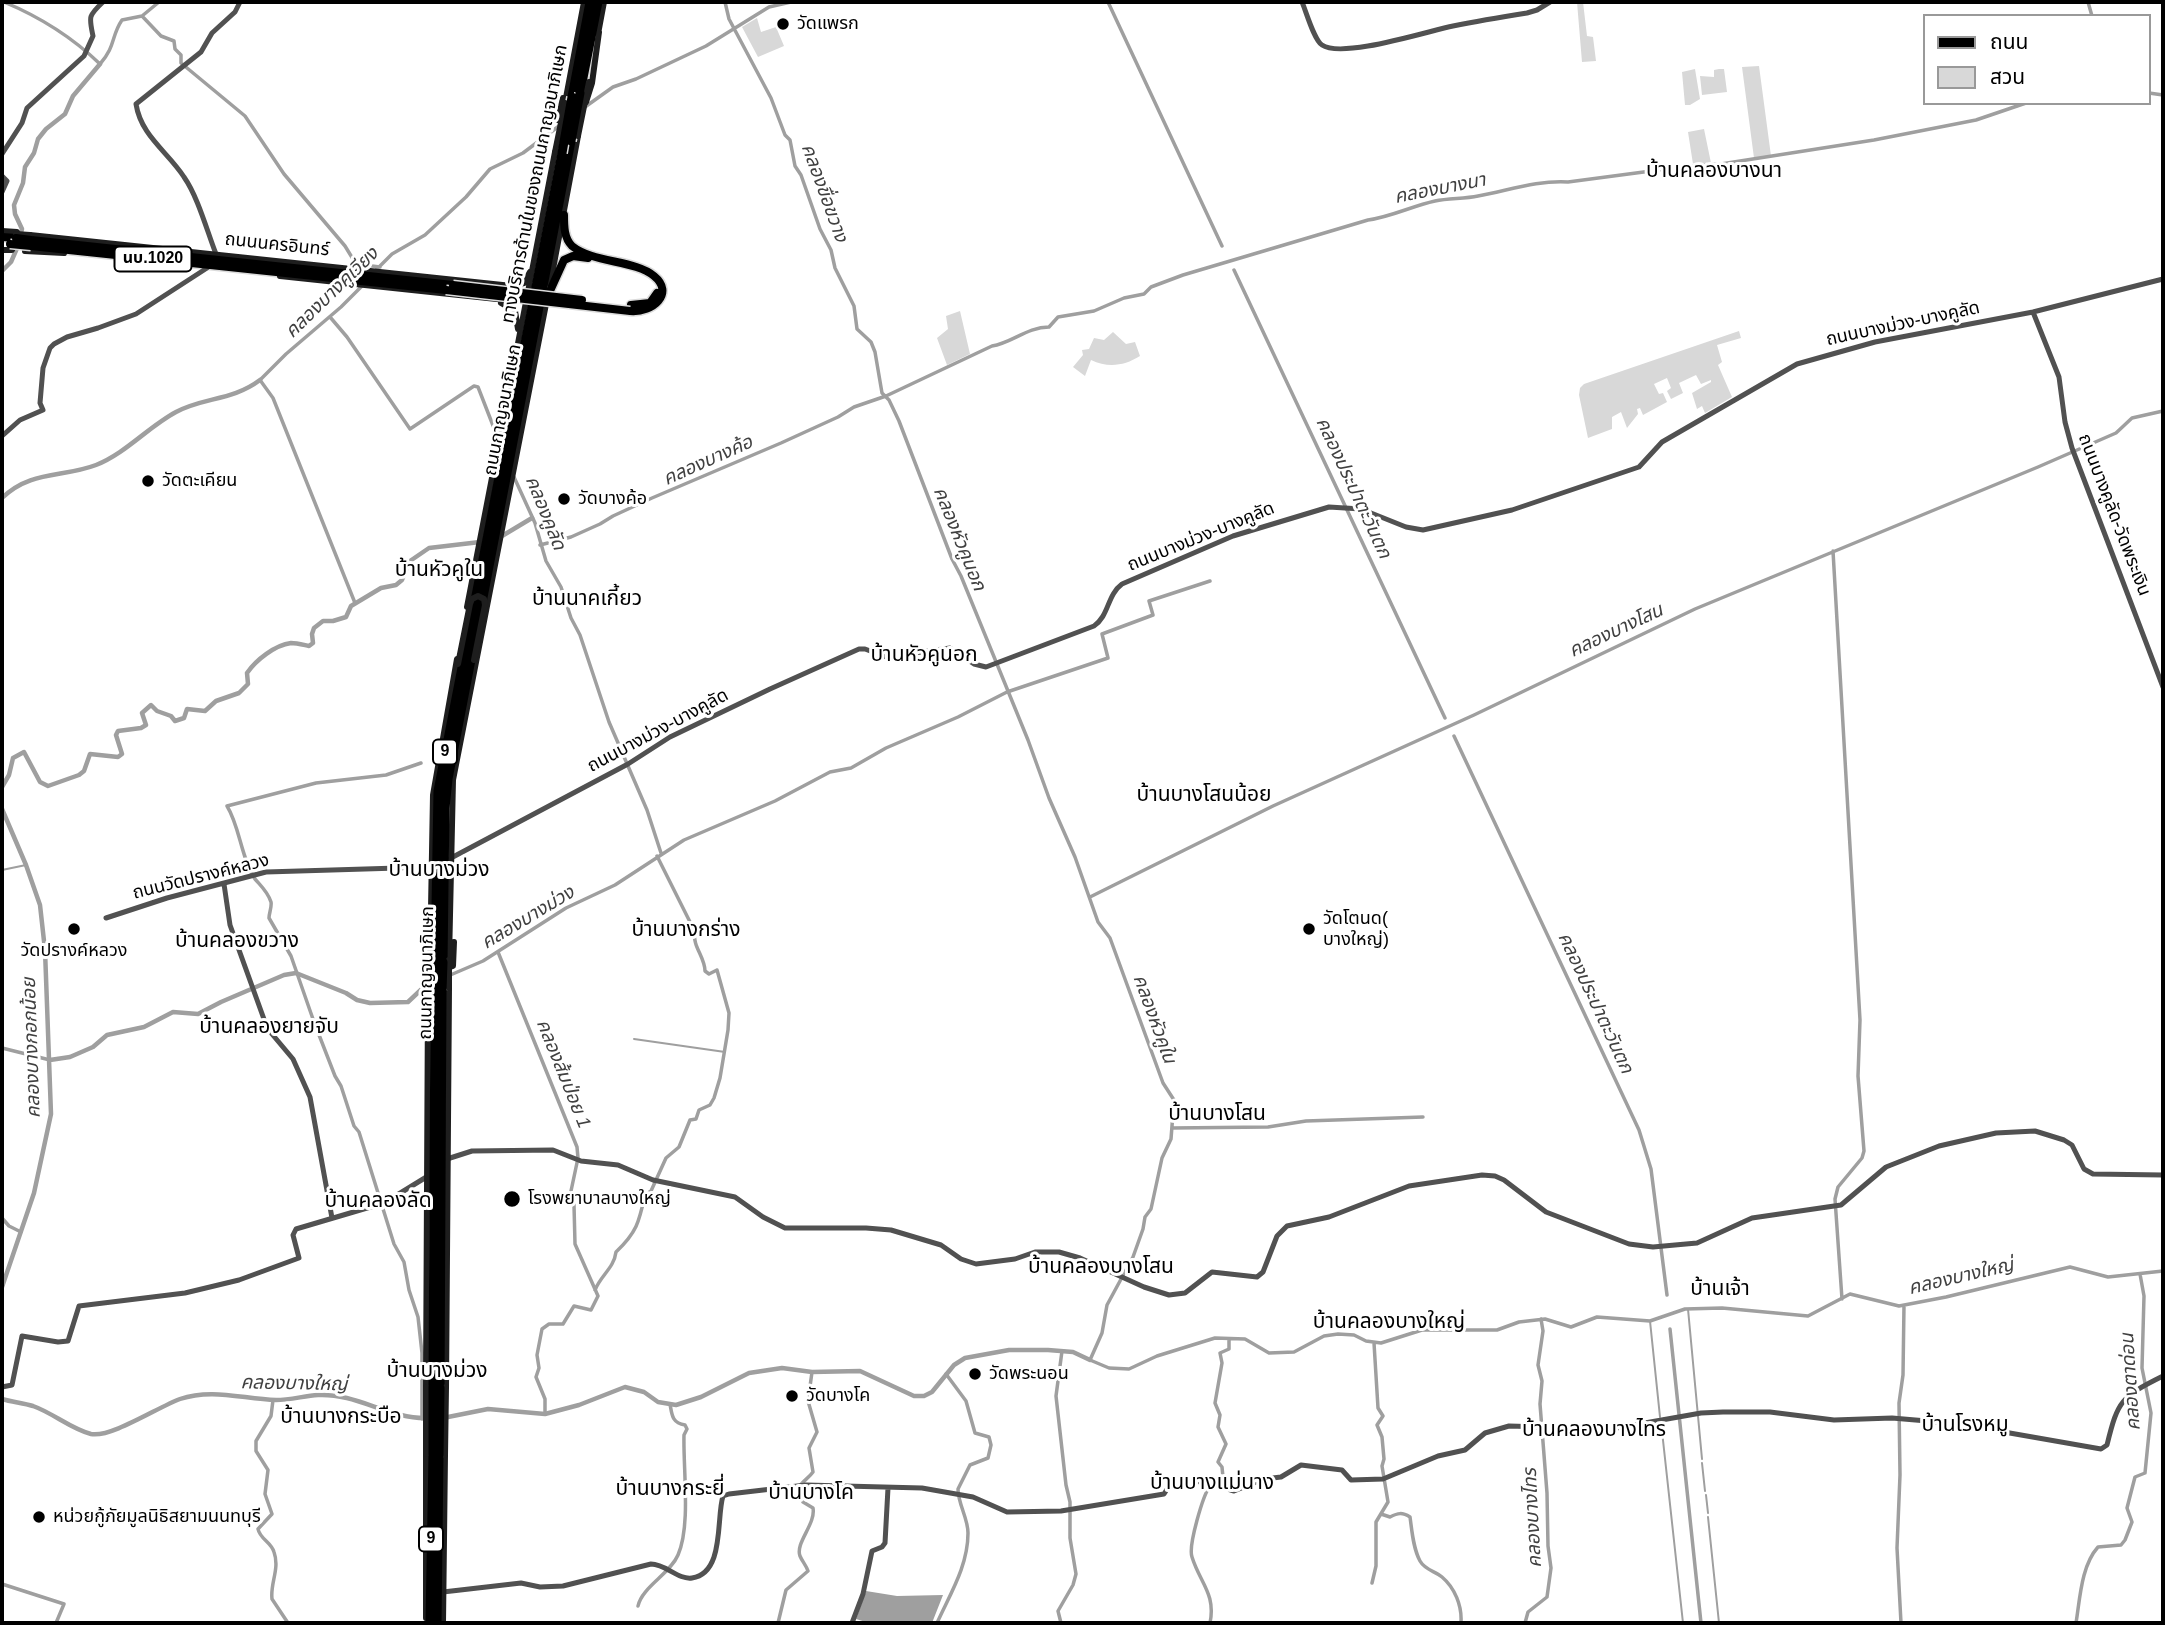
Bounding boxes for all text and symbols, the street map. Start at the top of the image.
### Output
place label: วัดแพรก [797,13,859,35]
legend [1924,14,2151,105]
marker: วัดแพรก [775,16,791,32]
text: ถนน [1990,30,2028,53]
street label: ทางบริการด้านในของถนนกาญจนาภิเษก [497,43,573,325]
text: สวน [1990,65,2025,88]
water label: คลองขื่อขวาง [796,141,852,245]
district label: บ้านคลองบางนา [1646,158,1782,184]
water label: คลองบางนา [1392,169,1488,209]
street label: ถนนนครอินทร์ [224,229,330,261]
water label: คลองบางคูเวียง [281,243,383,343]
road number: นบ.1020 [114,246,192,272]
street label: ถนนบางม่วง-บางคูลัด [1824,297,1982,351]
street label: ถนนกาญจนาภิเษก [480,342,526,478]
water label: คลองประปาตะวันตก [1310,414,1396,562]
water label: คลองบางค้อ [660,431,756,491]
street label: ถนนบางคูลัด-วัดพระเงิน [2073,431,2155,599]
place label: วัดตะเคียน [162,470,237,492]
marker: วัดตะเคียน [140,473,156,489]
water label: คลองคูลัด [520,473,570,553]
water label: คลองหัวคูนอก [928,484,990,594]
place label: วัดบางค้อ [578,488,647,510]
marker: วัดบางค้อ [556,491,572,507]
street label: ถนนบางม่วง-บางคูลัด [1124,498,1278,576]
district label: บ้านหัวคูใน [395,557,483,583]
district label: บ้านนาคเกี้ยว [532,586,642,612]
water label: คลองบางโสน [1565,599,1667,663]
district label: บ้านหัวคูนอก [870,642,978,668]
street label: ถนนบางม่วง-บางคูลัด [584,685,732,777]
road number: 9 [433,740,457,764]
district label: บ้านบางโสนน้อย [1136,782,1272,808]
street label: ถนนวัดปรางค์หลวง [131,850,271,904]
district label: บ้านบางม่วง [388,857,490,883]
water label: คลองบางม่วง [477,881,579,955]
street label: ถนนกาญจนาภิเษก [415,906,439,1040]
place label: วัดโตนด( บางใหญ่) [1323,908,1389,950]
district label: บ้านบางกร่าง [631,917,741,943]
marker: วัดปรางค์หลวง [66,921,82,937]
marker: วัดโตนด( บางใหญ่) [1301,921,1317,937]
district label: บ้านคลองขวาง [175,928,299,954]
water label: คลองประปาตะวันตก [1552,929,1638,1077]
place label: วัดปรางค์หลวง [20,940,128,962]
water label: คลองหัวคูใน [1127,971,1181,1067]
water label: คลองบางกอกน้อย [18,977,46,1119]
district label: บ้านคลองยายจับ [199,1014,339,1040]
water label: คลองส้มป่อย 1 [531,1016,595,1132]
district label: บ้านบางโสน [1168,1101,1266,1127]
district label: บ้านคลองลัด [324,1188,432,1214]
place label: โรงพยาบาลบางใหญ่ [528,1188,671,1210]
marker: โรงพยาบาลบางใหญ่ [502,1189,522,1209]
district label: บ้านคลองบางโสน [1028,1254,1174,1280]
water label: คลองบางใหญ่ [1906,1254,2016,1300]
district label: บ้านเจ้า [1690,1276,1750,1302]
district label: บ้านคลองบางใหญ่ [1313,1309,1465,1335]
water label: คลองตาด่อน [2116,1332,2146,1432]
district label: บ้านบางม่วง [386,1358,488,1384]
place label: วัดพระนอน [989,1363,1069,1385]
marker: วัดพระนอน [967,1366,983,1382]
water label: คลองบางใหญ่ [240,1372,348,1396]
place label: วัดบางโค [806,1385,870,1407]
marker: วัดบางโค [784,1388,800,1404]
district label: บ้านบางกระบือ [280,1404,402,1430]
district label: บ้านโรงหมู [1921,1412,2009,1438]
district label: บ้านคลองบางไทร [1522,1417,1666,1443]
water label: คลองบางไทร [1519,1468,1547,1568]
district label: บ้านบางแม่นาง [1150,1470,1274,1496]
district label: บ้านบางกระยี่ [616,1476,724,1502]
district label: บ้านบางโค [768,1480,854,1506]
place label: หน่วยกู้ภัยมูลนิธิสยามนนทบุรี [53,1506,261,1528]
marker: หน่วยกู้ภัยมูลนิธิสยามนนทบุรี [31,1509,47,1525]
road number: 9 [419,1526,443,1552]

